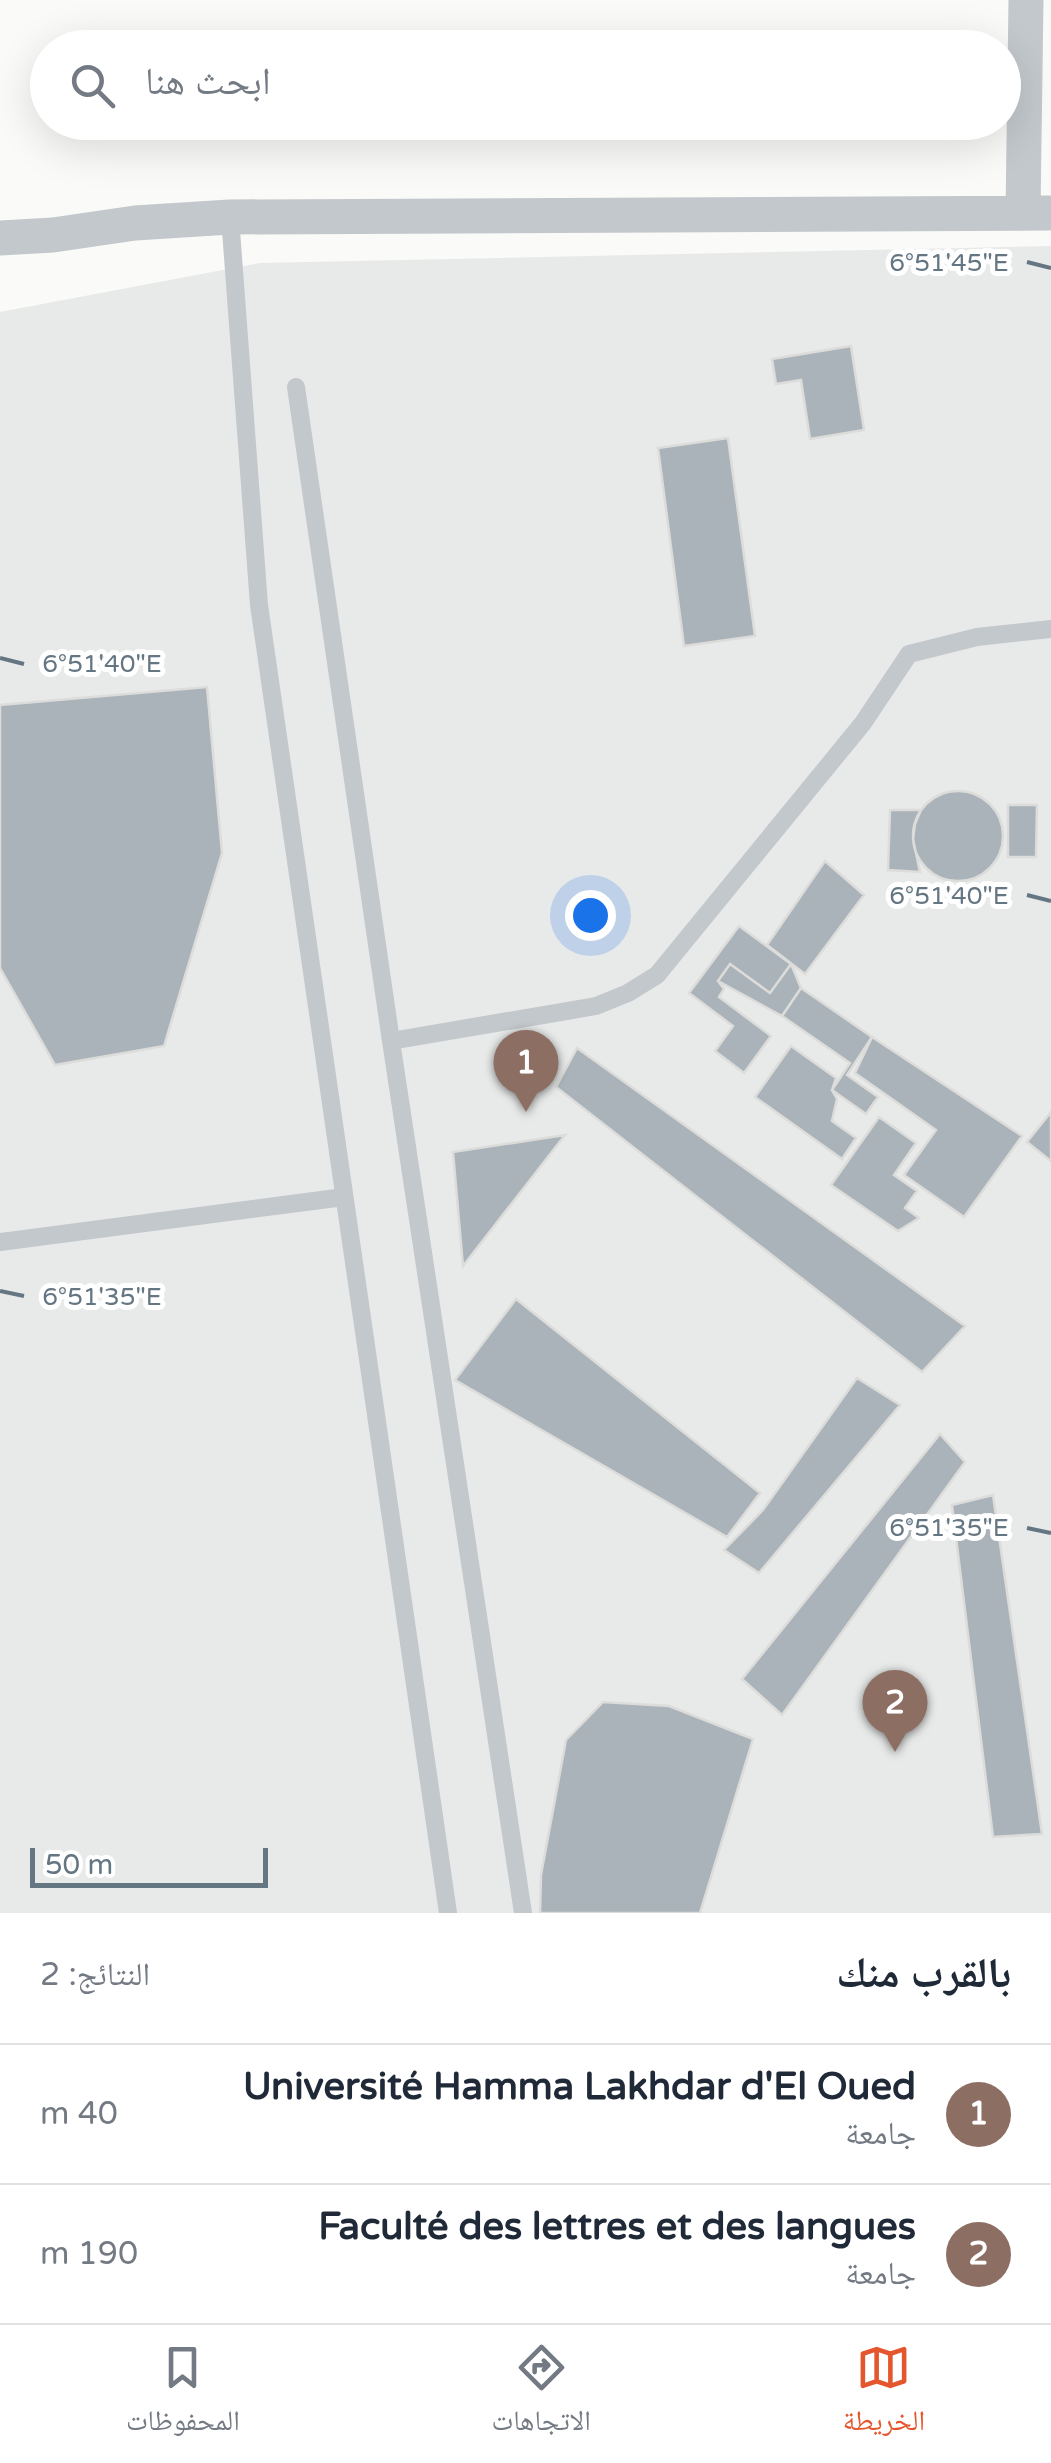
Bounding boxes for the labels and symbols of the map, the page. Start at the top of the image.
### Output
text: 6°51'45"E [889,248,1009,278]
text: 6°51'40"E [42,649,162,679]
text: 6°51'40"E [889,881,1009,911]
your location [565,890,616,941]
pin: 1 [494,1030,558,1112]
text: 6°51'35"E [42,1282,162,1312]
text: 6°51'35"E [889,1513,1009,1543]
pin: 2 [862,1670,928,1752]
scale bar [30,1843,268,1888]

